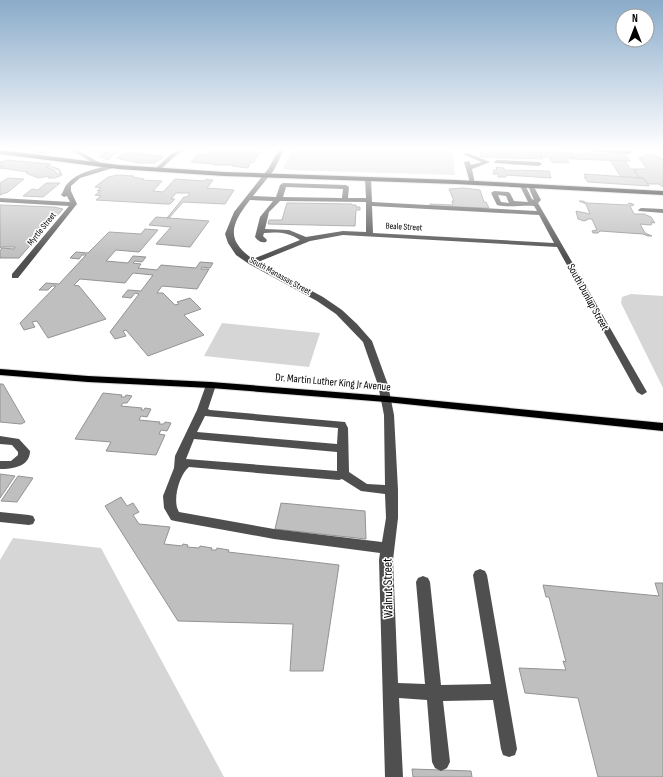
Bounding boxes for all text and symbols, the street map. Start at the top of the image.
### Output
north arrow [615,8,655,48]
text: N [632,12,638,25]
street label: Myrtle Street [25,210,59,248]
street label: Beale Street [385,221,423,233]
street label: South Manassas Street [247,254,313,298]
street label: South Dunlap Street [564,261,612,333]
street label: Dr. Martin Luther King Jr Avenue [275,370,391,394]
street label: Walnut Street [379,558,397,618]

